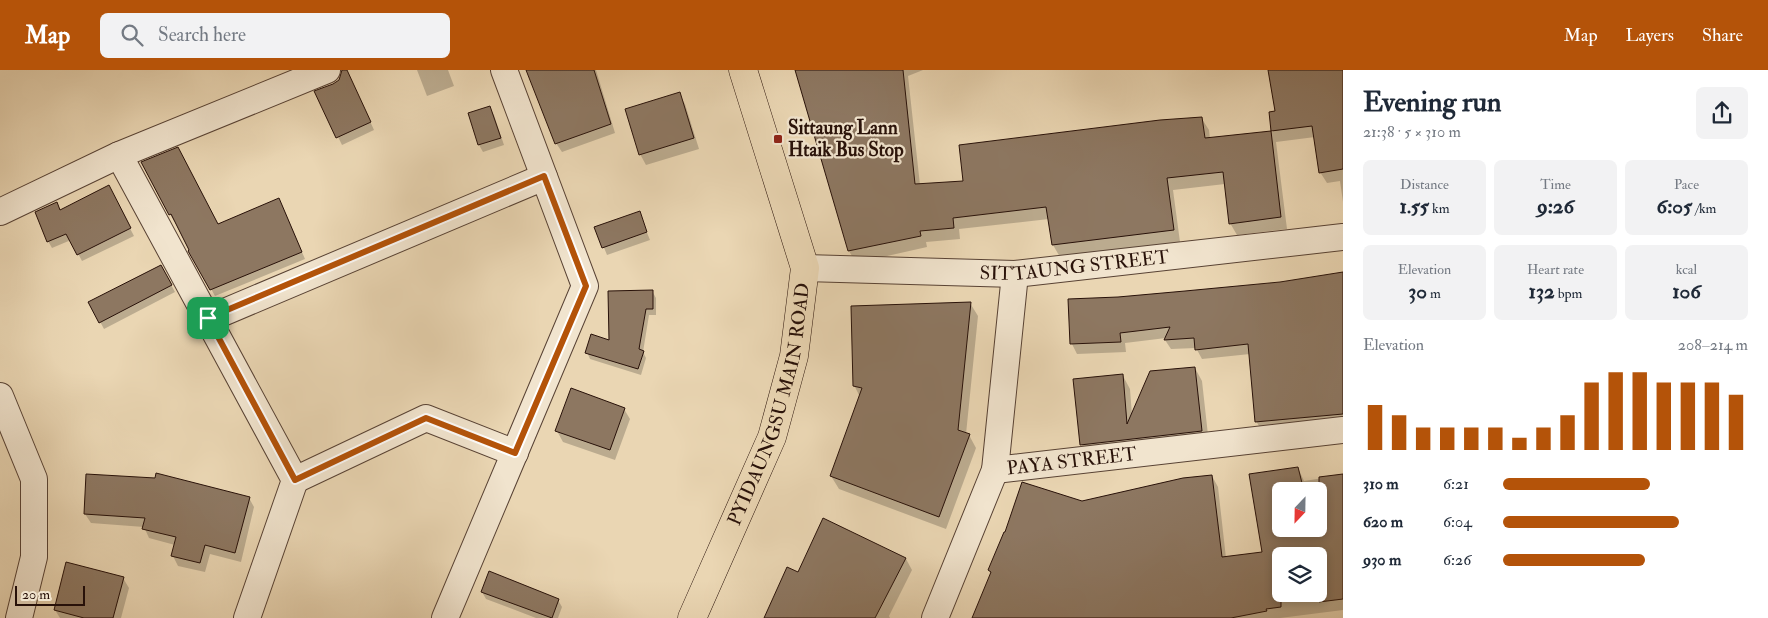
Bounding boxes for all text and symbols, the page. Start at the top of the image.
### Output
search box [100,13,450,58]
text: Map [25,20,70,51]
icon: search [118,21,146,49]
text: Search here [158,23,246,47]
text: Map [1564,24,1598,47]
text: Layers [1626,24,1674,47]
text: Share [1702,24,1743,47]
text: Evening run [1363,85,1501,120]
button: share [1696,87,1748,139]
place label: Sittaung Lann Htaik Bus Stop [788,116,904,163]
text: 21:38 · 5 × 310 m [1363,122,1461,142]
marker: Sittaung Lann Htaik Bus Stop [772,133,784,145]
text: Distance [1400,176,1449,193]
text: Time [1540,176,1571,193]
text: Pace [1674,176,1699,193]
text: 1.55 [1399,193,1429,220]
text: 9:26 [1537,193,1574,220]
text: 6:05 [1657,193,1692,220]
text: km [1429,200,1450,217]
text: /km [1692,200,1716,217]
street label: SITTAUNG STREET [979,245,1170,286]
text: Elevation [1398,261,1451,278]
text: Heart rate [1527,261,1584,278]
text: kcal [1676,261,1697,278]
text: 30 [1408,278,1427,305]
text: 132 [1529,278,1555,305]
text: 106 [1672,278,1701,305]
street label: PYIDAUNGSU MAIN ROAD [722,281,815,529]
text: m [1427,285,1441,302]
text: bpm [1555,285,1582,302]
pin [187,297,229,339]
icon: arrive [194,304,222,332]
text: Elevation [1363,335,1424,355]
text: 208–214 m [1678,335,1748,355]
street label: PAYA STREET [1005,442,1138,481]
text: 310 m [1363,474,1399,494]
text: 6:21 [1443,474,1469,494]
north arrow [1272,482,1328,538]
map controls [1272,482,1327,602]
text: 620 m [1363,512,1403,532]
text: 6:04 [1443,512,1472,532]
button: layers [1272,547,1327,602]
text: 930 m [1363,550,1401,570]
text: 6:26 [1443,550,1471,570]
scale bar [15,583,85,606]
text: 20 m [22,586,50,603]

